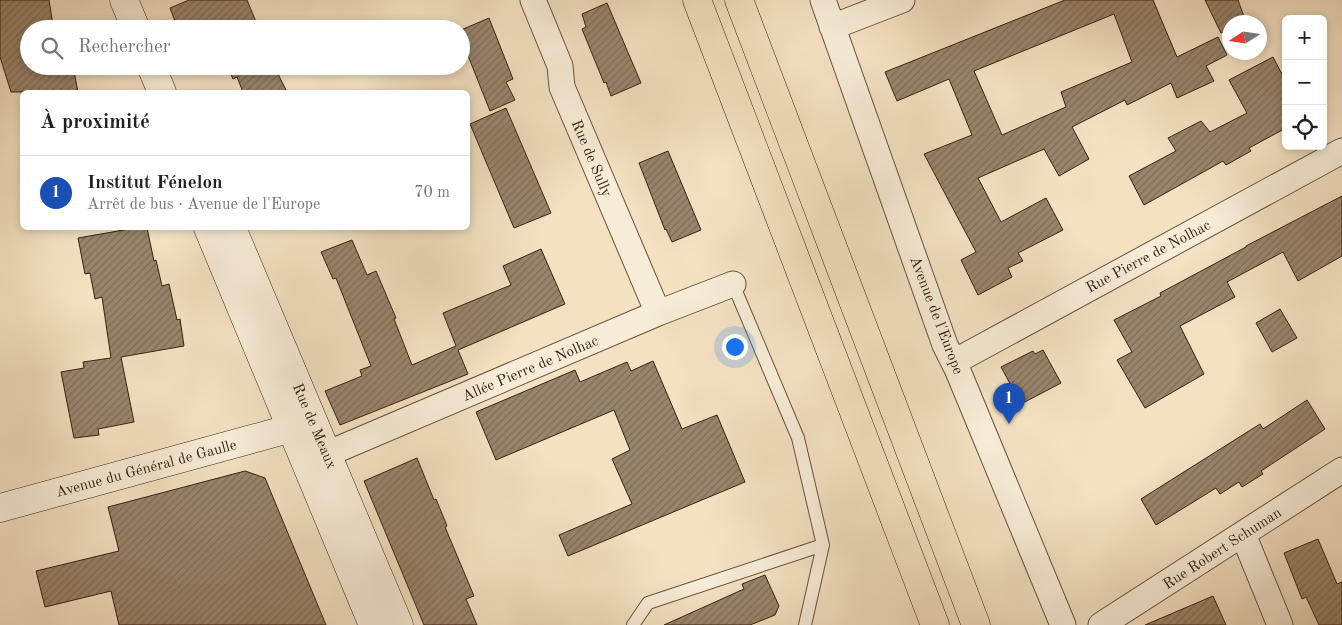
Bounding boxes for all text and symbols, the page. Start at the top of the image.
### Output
north arrow [1222,15,1267,60]
map controls [1282,15,1327,150]
button: + [1282,15,1327,60]
search box [20,20,470,75]
icon: search [38,34,66,62]
text: Rechercher [78,38,171,57]
button: − [1282,60,1327,105]
button: locate [1282,105,1327,150]
text: À proximité [40,112,150,133]
street label: Rue de Sully [568,118,614,199]
text: Institut Fénelon [87,174,223,193]
text: 1 [51,185,61,201]
text: 70 m [414,185,450,201]
text: Arrêt de bus · Avenue de l'Europe [87,197,320,213]
street label: Rue Pierre de Nolhac [1084,218,1214,296]
street label: Avenue de l'Europe [906,254,965,377]
street label: Allée Pierre de Nolhac [460,334,601,405]
your location [722,334,748,360]
street label: Rue de Meaux [289,382,338,472]
pin: 1 [993,383,1025,424]
street label: Avenue du Général de Gaulle [54,438,239,501]
street label: Rue Robert Schuman [1161,505,1285,593]

